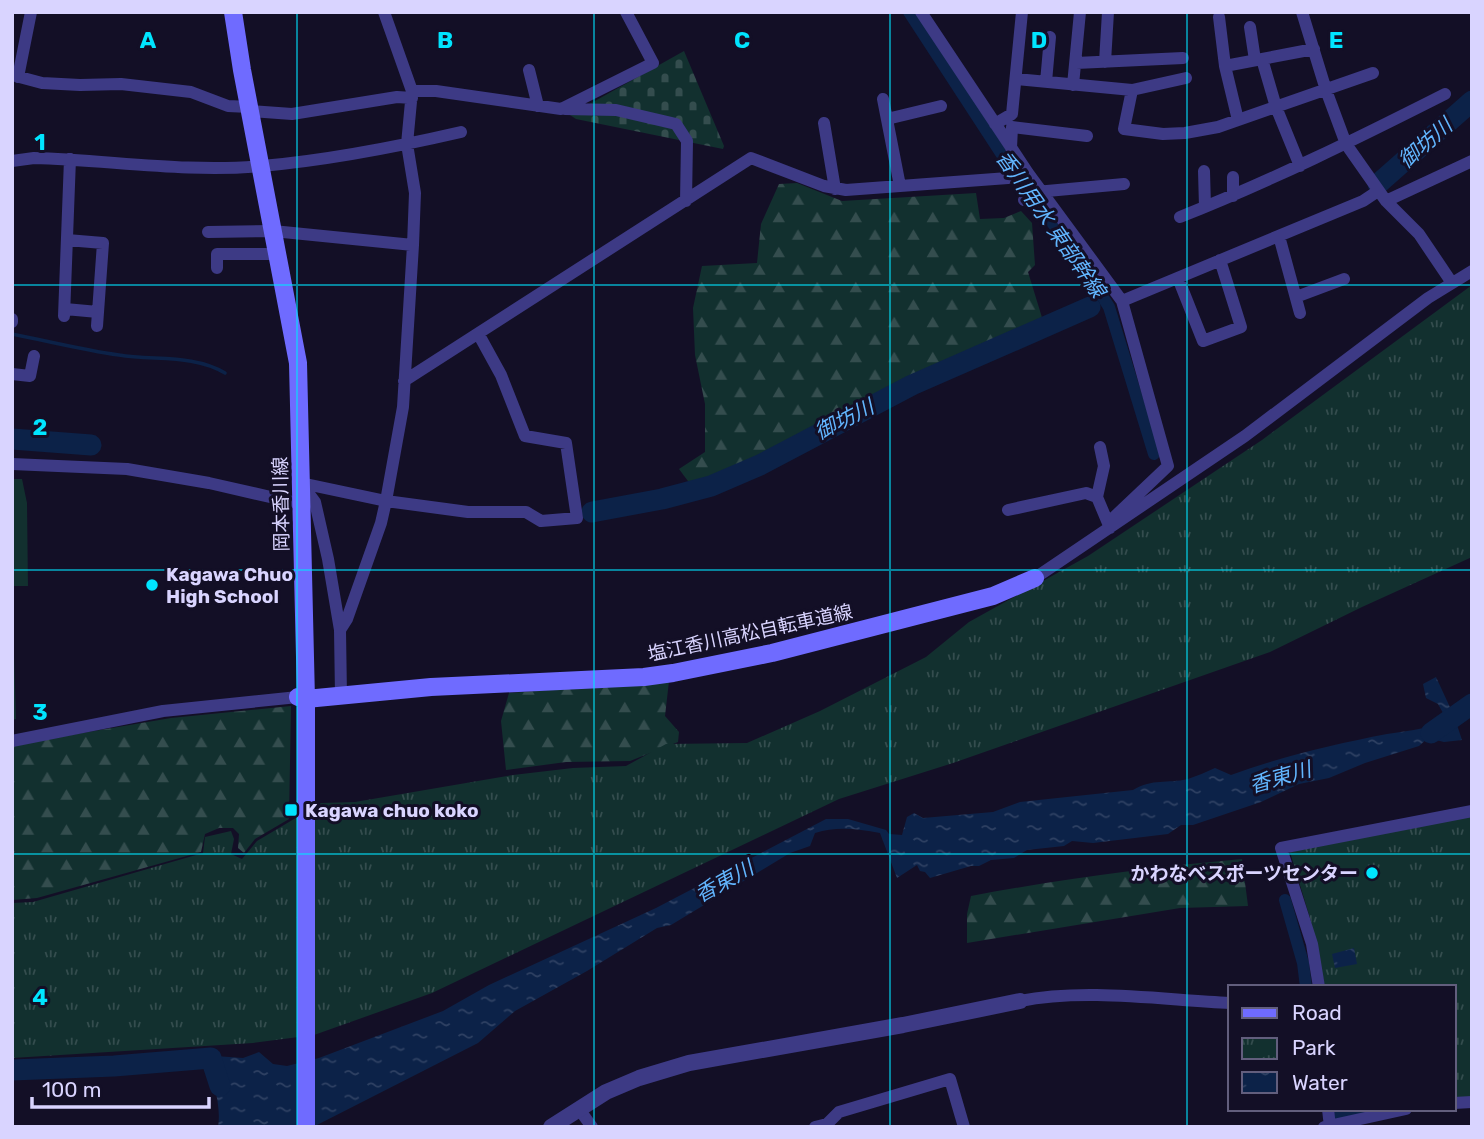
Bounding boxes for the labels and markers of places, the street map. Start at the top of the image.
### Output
place label: Kagawa Chuo High School [166,563,293,608]
marker: Kagawa Chuo High School [144,577,160,593]
place label: Kagawa chuo koko [305,799,479,822]
marker: Kagawa chuo koko [283,802,299,818]
place label: かわなべスポーツセンター [1130,862,1358,885]
marker: かわなべスポーツセンター [1364,865,1380,881]

